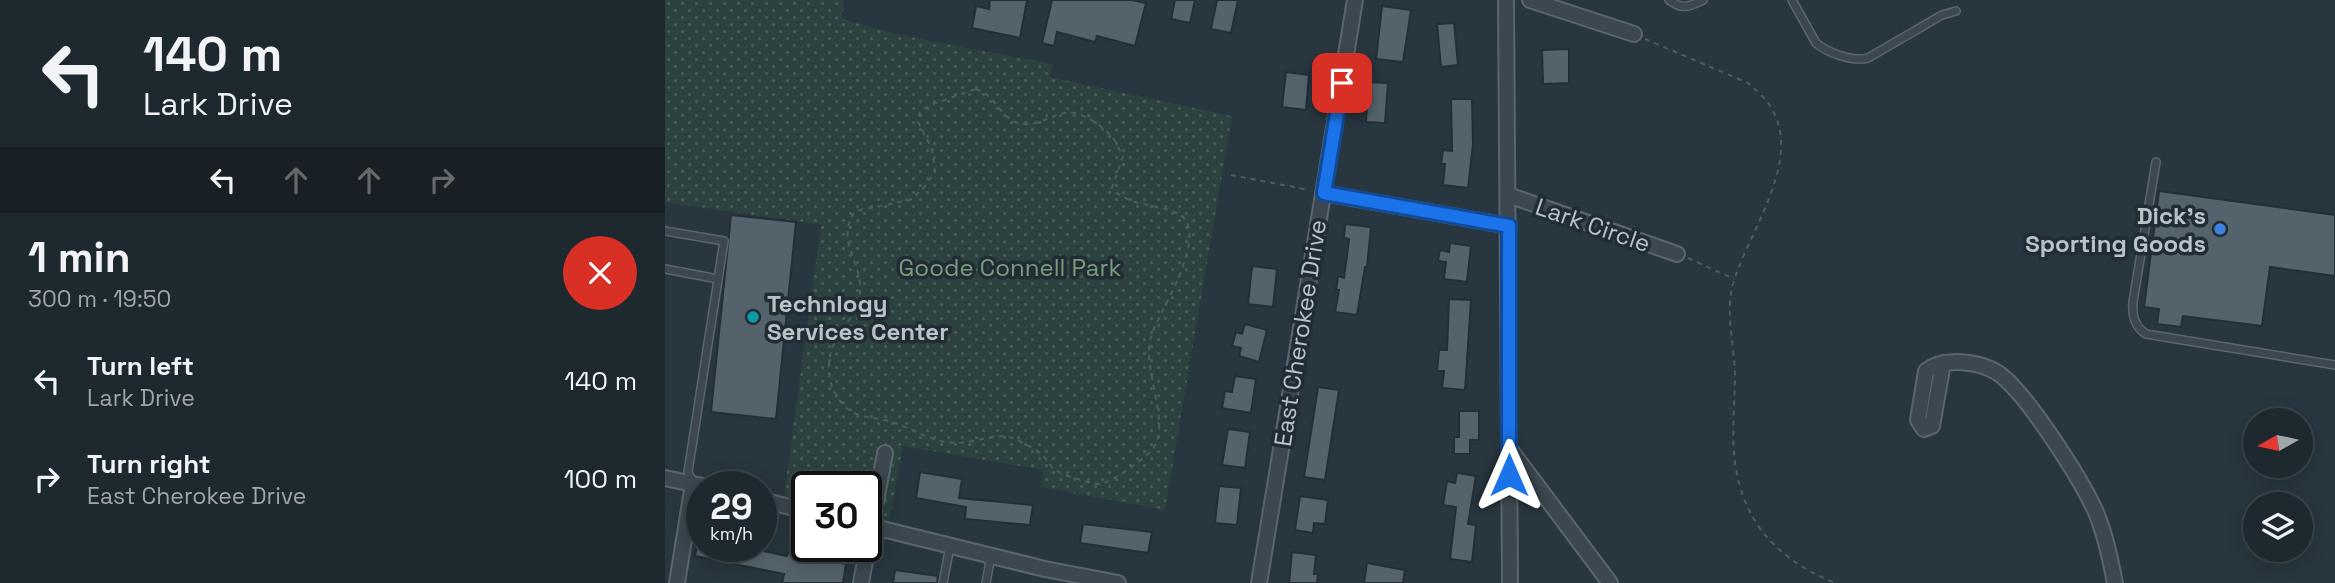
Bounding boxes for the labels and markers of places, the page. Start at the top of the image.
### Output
pin [1312,53,1372,113]
place label: Dick's Sporting Goods [2025,200,2206,259]
marker: Dick's Sporting Goods [2212,221,2228,237]
place label: Technlogy Services Center [767,288,949,347]
marker: Technlogy Services Center [745,309,761,325]

